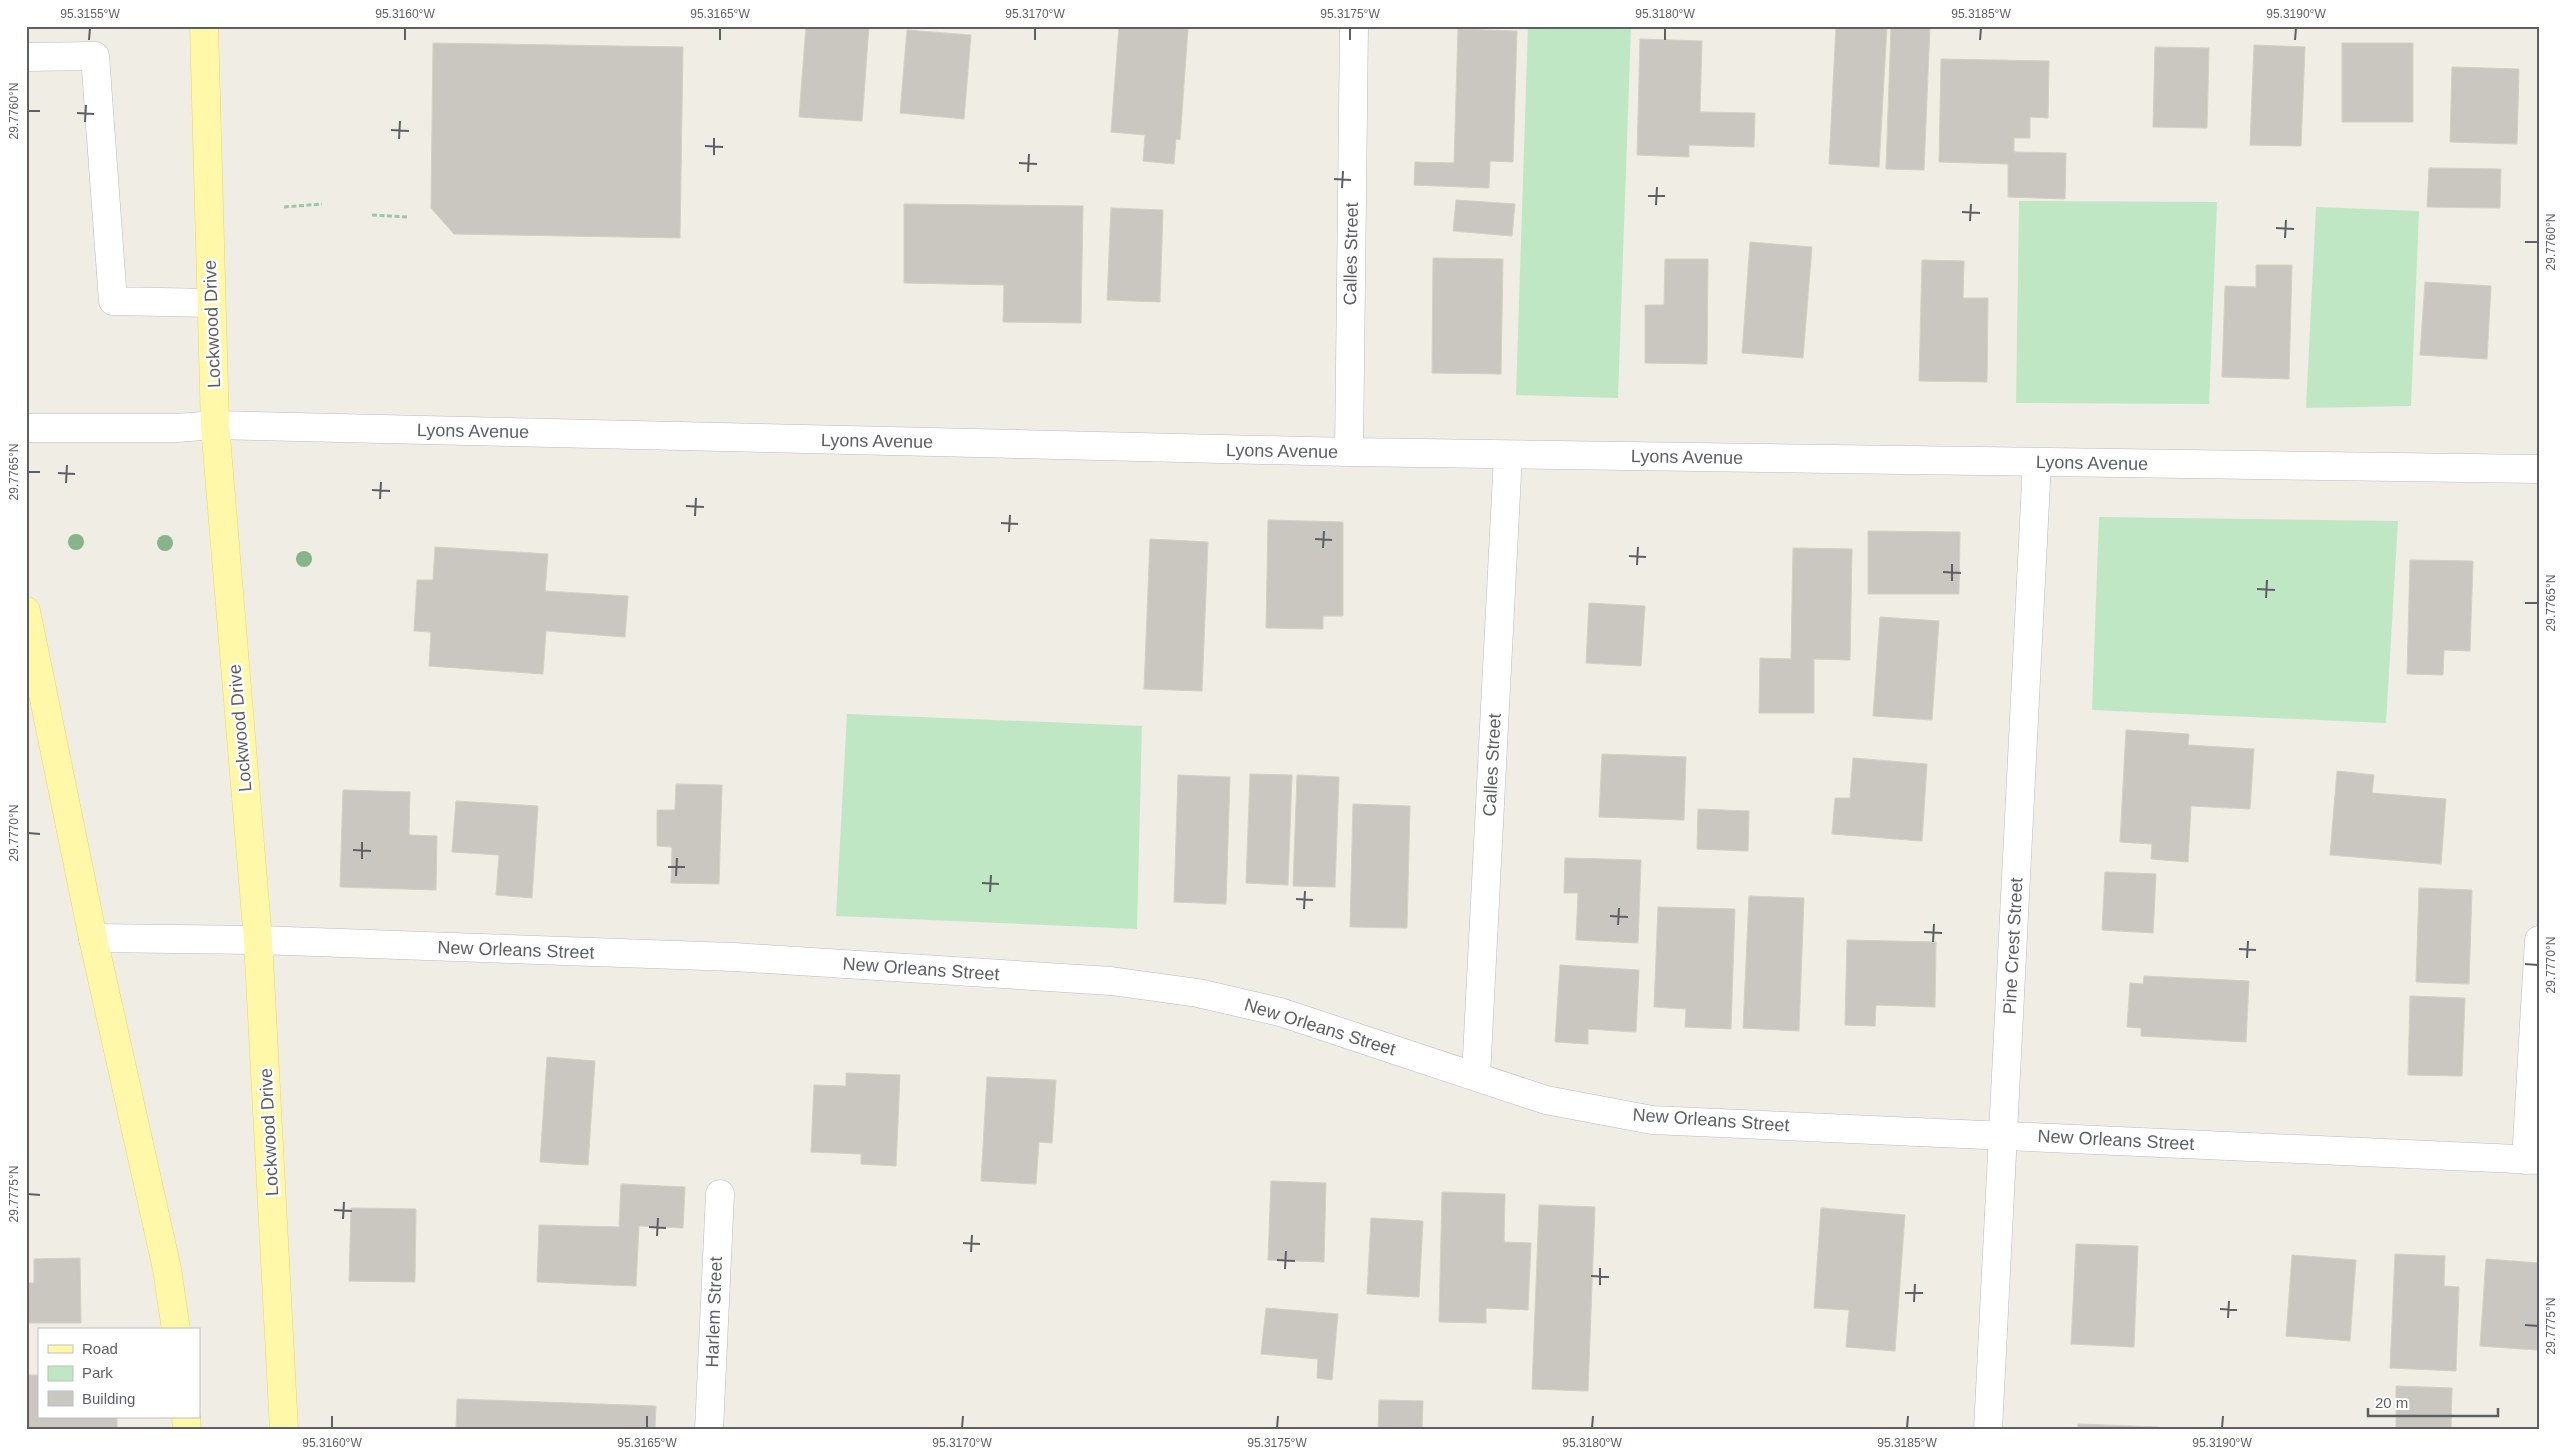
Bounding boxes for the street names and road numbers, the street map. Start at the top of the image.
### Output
street label: Calles Street [1340,202,1362,306]
street label: Lockwood Drive [200,260,224,388]
street label: Lyons Avenue [417,420,529,442]
street label: Lyons Avenue [821,430,933,452]
street label: Lyons Avenue [1226,440,1338,462]
street label: Lyons Avenue [1631,446,1743,468]
street label: Lyons Avenue [2036,452,2148,474]
street label: Lockwood Drive [224,663,256,793]
street label: Calles Street [1479,713,1505,817]
street label: Pine Crest Street [1999,877,2027,1015]
street label: New Orleans Street [437,937,595,963]
street label: New Orleans Street [842,954,1000,984]
street label: New Orleans Street [1242,994,1398,1060]
street label: Lockwood Drive [256,1068,282,1196]
street label: New Orleans Street [1632,1105,1790,1135]
street label: New Orleans Street [2037,1126,2195,1154]
street label: Harlem Street [702,1256,726,1368]

